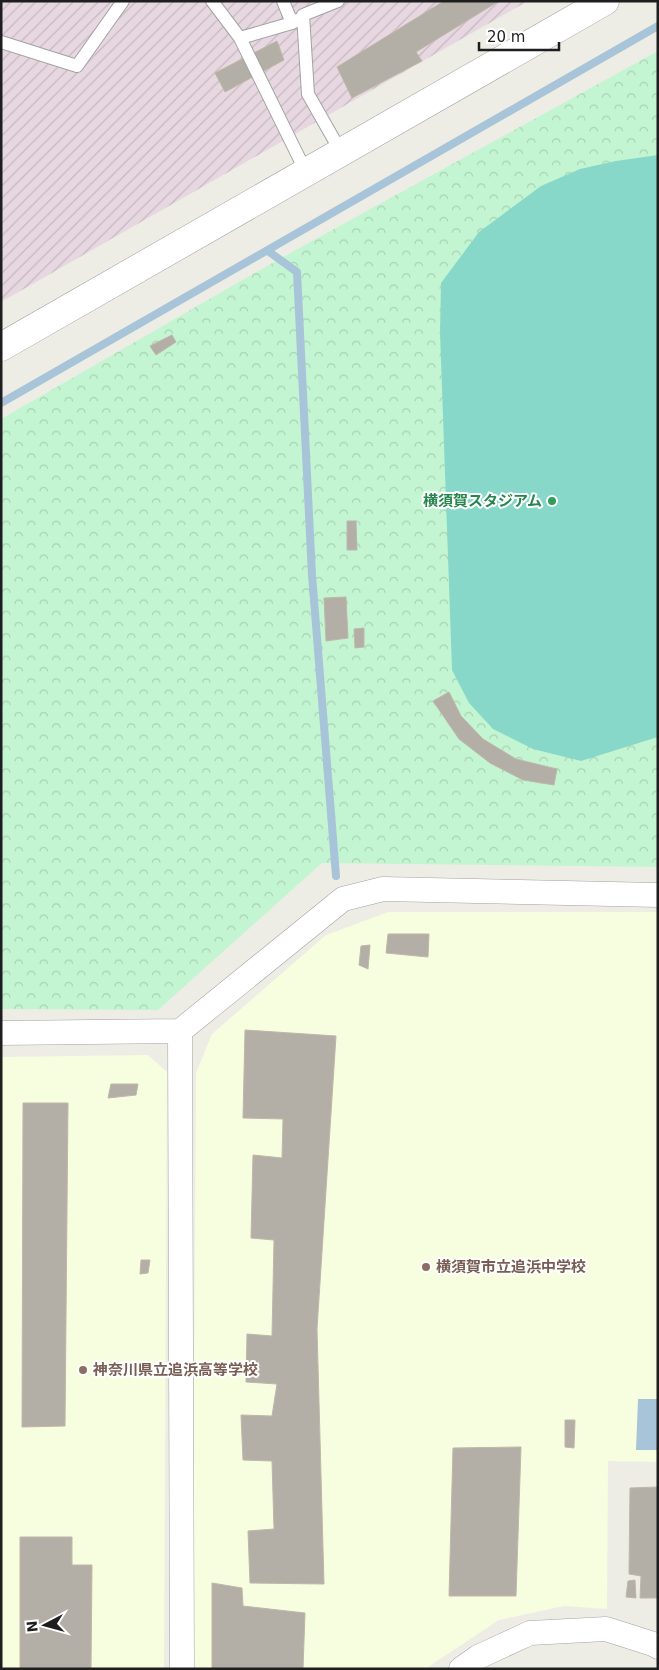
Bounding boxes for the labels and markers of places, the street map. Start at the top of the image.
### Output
place label: 横須賀スタジアム [423,492,542,510]
marker: 横須賀スタジアム [546,495,558,507]
place label: 横須賀市立追浜中学校 [436,1258,586,1276]
marker: 横須賀市立追浜中学校 [420,1261,432,1273]
place label: 神奈川県立追浜高等学校 [92,1361,258,1379]
marker: 神奈川県立追浜高等学校 [77,1364,89,1376]

